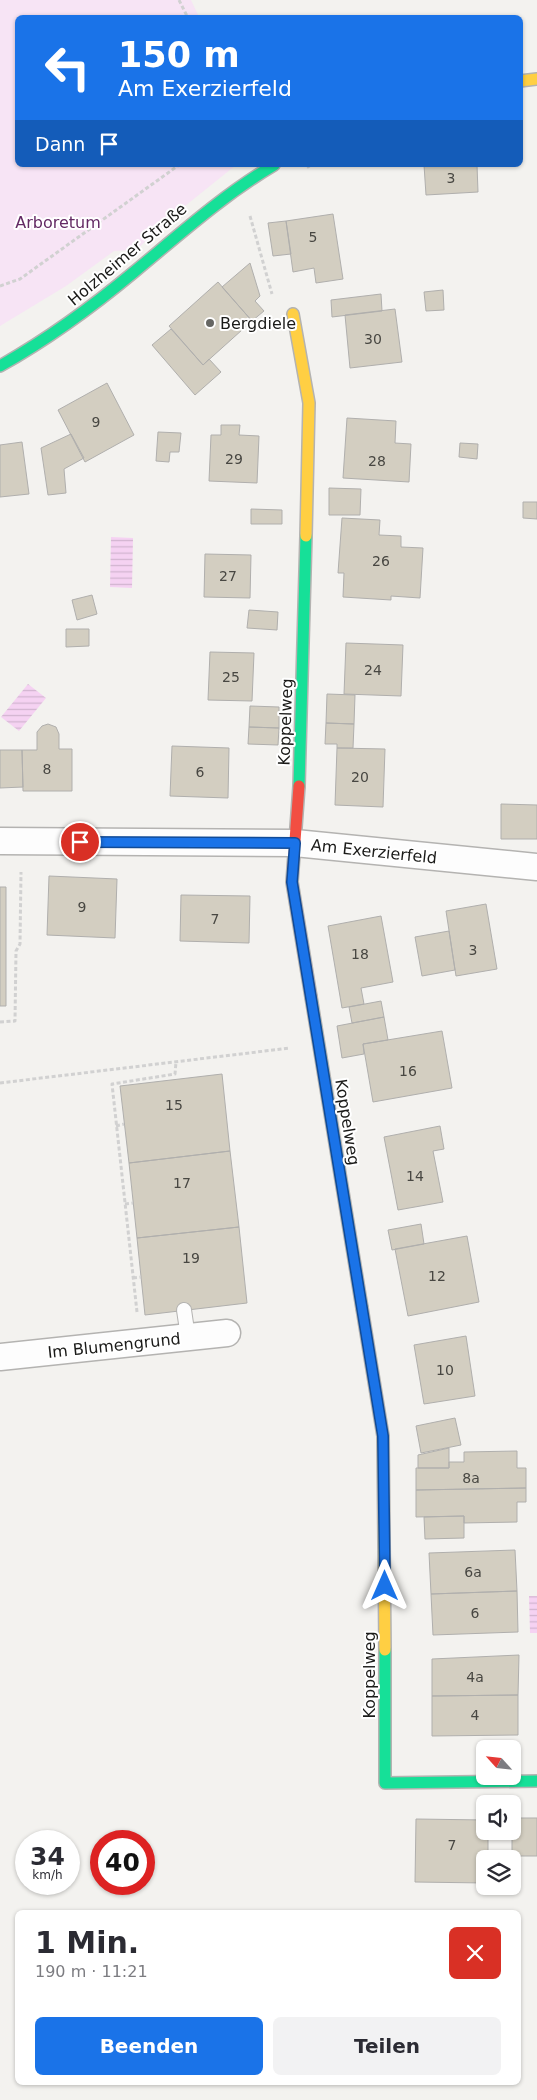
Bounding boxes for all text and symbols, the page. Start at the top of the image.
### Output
icon: left [35,35,100,100]
text: 150 m [118,35,240,75]
text: Am Exerzierfeld [118,76,292,101]
icon: arrive [95,130,123,158]
text: Dann [35,133,85,155]
house number: 3 [447,170,455,186]
street label: Holzheimer Straße [64,199,190,310]
park label: Arboretum [15,213,101,232]
house number: 5 [309,229,317,245]
place label: Bergdiele [220,314,296,333]
marker: Bergdiele [204,317,216,329]
house number: 30 [364,331,382,347]
house number: 9 [92,414,100,430]
house number: 29 [225,451,243,467]
house number: 28 [368,453,386,469]
house number: 26 [372,553,390,569]
house number: 27 [219,568,237,584]
house number: 24 [364,662,382,678]
house number: 25 [222,669,240,685]
street label: Koppelweg [274,678,297,766]
house number: 8 [43,761,51,777]
house number: 6 [196,764,205,780]
house number: 20 [351,769,369,785]
pin [59,821,101,863]
icon: arrive [66,828,94,856]
street label: Am Exerzierfeld [310,835,438,868]
house number: 9 [78,899,86,915]
house number: 7 [211,911,219,927]
house number: 3 [469,942,477,958]
house number: 18 [351,946,369,962]
house number: 16 [399,1063,417,1079]
street label: Koppelweg [331,1078,364,1167]
house number: 15 [165,1097,183,1113]
house number: 14 [406,1168,424,1184]
house number: 17 [173,1175,191,1191]
house number: 19 [182,1250,200,1266]
house number: 12 [428,1268,446,1284]
street label: Im Blumengrund [47,1329,182,1362]
house number: 10 [436,1362,454,1378]
house number: 8a [462,1470,480,1486]
position arrow [358,1559,410,1611]
house number: 6a [464,1564,482,1580]
house number: 6 [471,1605,480,1621]
street label: Koppelweg [360,1631,379,1719]
house number: 4a [466,1669,484,1685]
house number: 4 [471,1707,480,1723]
north arrow [476,1740,521,1785]
map controls [476,1740,521,1895]
button: sound [476,1795,521,1840]
speed limit sign: 40 [90,1830,155,1895]
house number: 7 [448,1837,456,1853]
text: 34 [30,1842,65,1871]
button: layers [476,1850,521,1895]
text: km/h [32,1868,63,1882]
text: 1 Min. [35,1925,139,1960]
button: close [449,1927,501,1979]
text: 190 m · 11:21 [35,1962,148,1981]
button: Beenden [35,2017,263,2075]
button: Teilen [273,2017,501,2075]

